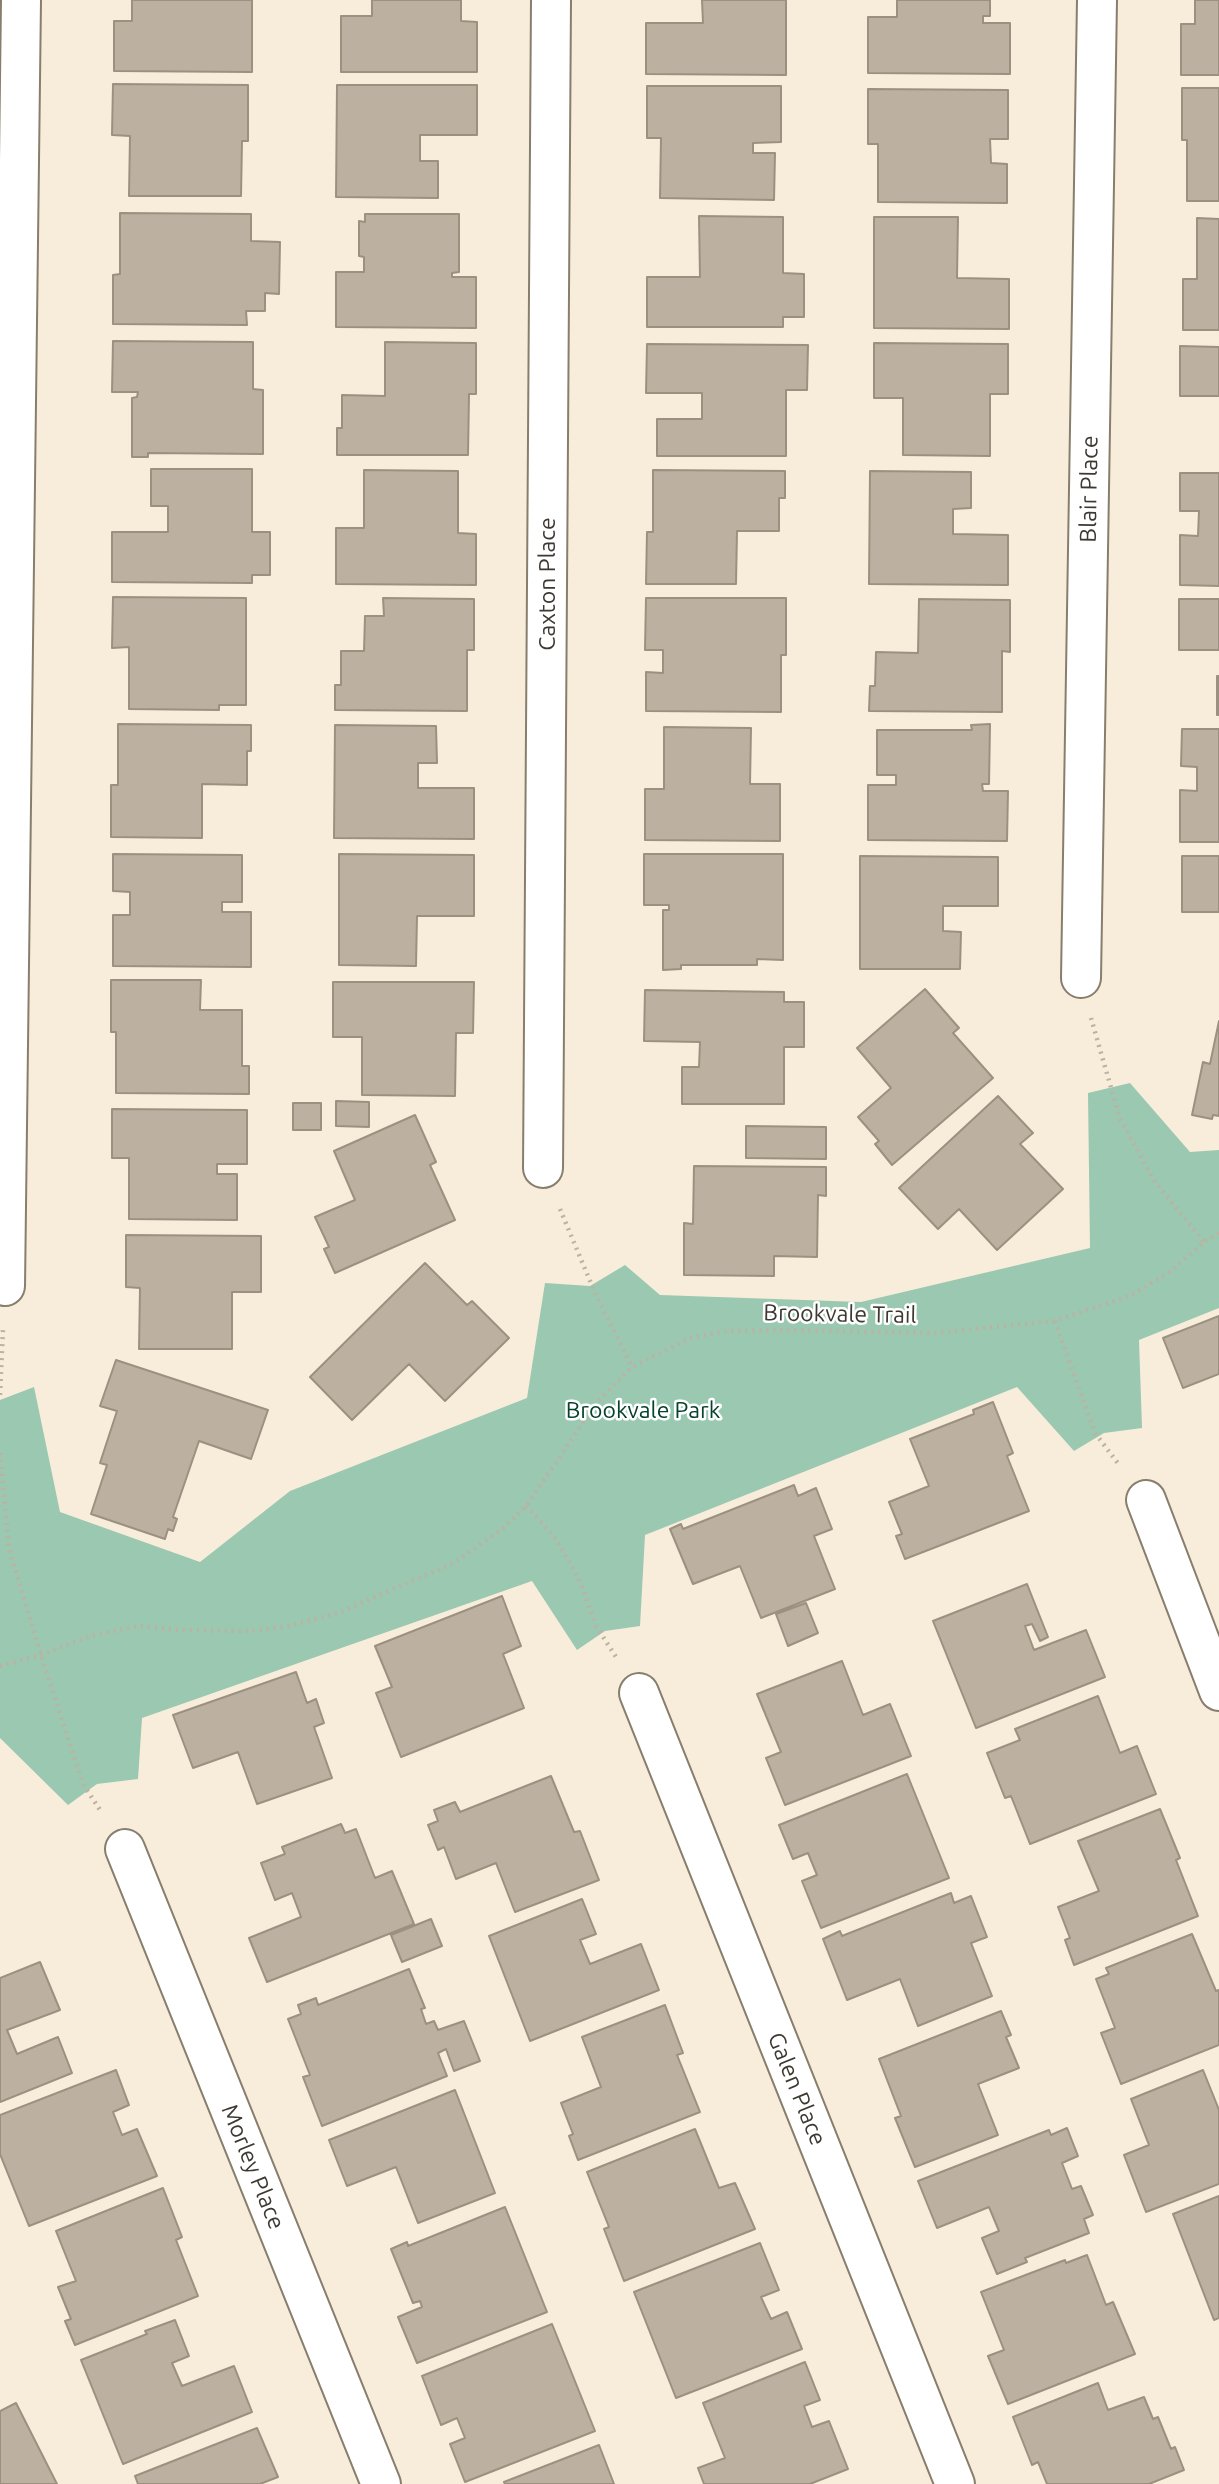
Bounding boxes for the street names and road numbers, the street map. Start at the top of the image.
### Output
street label: Blair Place [1074,435,1104,543]
street label: Caxton Place [533,517,561,651]
street label: Brookvale Trail [763,1299,917,1329]
street label: Galen Place [762,2029,832,2149]
street label: Morley Place [215,2101,291,2233]

